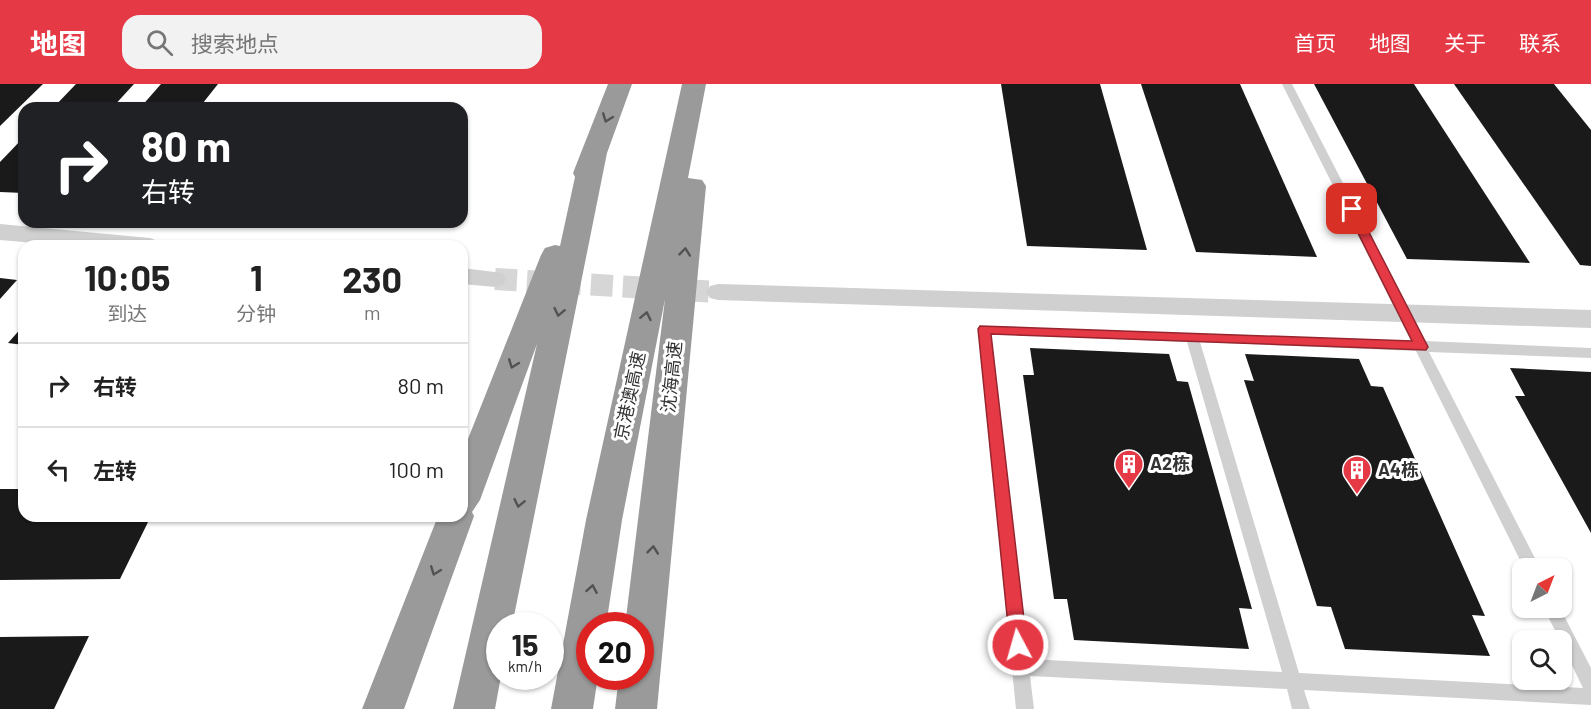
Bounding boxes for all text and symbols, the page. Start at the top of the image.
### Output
search box [122,15,542,69]
text: 地图 [30,26,86,60]
icon: search [143,26,176,59]
text: 搜索地点 [191,30,279,56]
text: 首页 [1294,30,1336,55]
text: 地图 [1369,30,1411,55]
text: 关于 [1444,30,1486,55]
text: 联系 [1519,30,1561,55]
one-way arrow [602,112,614,123]
text: 80 m [141,120,231,170]
icon: right [42,126,120,204]
text: 右转 [141,175,195,207]
pin [1326,183,1377,234]
icon: arrive [1335,192,1368,225]
one-way arrow [678,247,691,256]
text: 10:05 [84,255,170,298]
text: 1 [250,255,263,298]
text: 230 [342,257,402,300]
text: m [364,300,380,324]
text: 到达 [107,301,147,325]
text: 分钟 [236,301,276,325]
one-way arrow [554,307,567,317]
one-way arrow [639,311,652,321]
street label: 沈海高速 [656,340,686,414]
street label: 京港澳高速 [609,349,649,442]
one-way arrow [508,359,521,369]
icon: right [42,369,75,402]
text: 80 m [398,372,444,398]
text: 右转 [93,373,137,399]
building icon: A2栋 [1113,448,1145,490]
place label: A2栋 [1150,452,1190,474]
icon: left [42,453,75,486]
building icon: A4栋 [1341,454,1373,496]
text: 100 m [389,456,444,482]
text: 左转 [93,457,137,483]
place label: A4栋 [1378,458,1419,480]
one-way arrow [513,498,526,508]
one-way arrow [646,545,659,554]
north arrow [1512,558,1572,618]
map controls [1512,558,1572,690]
one-way arrow [430,565,442,576]
one-way arrow [586,585,598,594]
speed limit sign: 20 [576,612,654,690]
position arrow [986,613,1050,677]
text: 15 [512,626,538,662]
button: search [1512,630,1572,690]
text: km/h [508,657,542,675]

